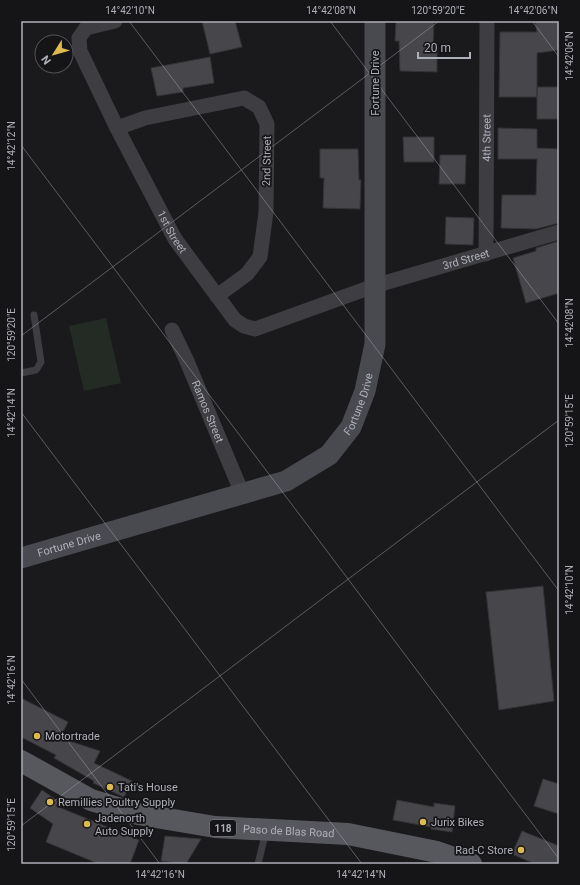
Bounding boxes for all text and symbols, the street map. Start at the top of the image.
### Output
text: 14°42'10"N [105,5,155,16]
text: 14°42'08"N [306,5,356,16]
text: 120°59'20"E [411,5,465,16]
text: 14°42'06"N [508,5,558,16]
text: 14°42'06"N [564,31,575,81]
north arrow [34,34,74,74]
scale bar [418,34,470,60]
text: 20 m [424,41,451,55]
street label: Fortune Drive [369,50,382,116]
text: N [39,53,54,67]
street label: 4th Street [480,114,493,162]
text: 14°42'12"N [6,121,17,171]
street label: 2nd Street [260,135,274,186]
street label: 1st Street [155,208,190,256]
street label: 3rd Street [441,246,491,272]
text: 14°42'08"N [564,298,575,348]
text: 120°59'20"E [6,308,17,362]
street label: Fortune Drive [341,372,375,438]
street label: Ramos Street [189,378,227,445]
text: 14°42'14"N [6,388,17,438]
text: 120°59'15"E [564,394,575,448]
street label: Fortune Drive [36,529,102,559]
text: 14°42'10"N [564,565,575,615]
text: 14°42'16"N [6,655,17,705]
place label: Motortrade [45,730,100,743]
marker: Motortrade [32,731,42,741]
place label: Tati's House [118,781,178,794]
marker: Tati's House [105,782,115,792]
place label: Remillies Poultry Supply [58,796,176,809]
marker: Remillies Poultry Supply [45,797,55,807]
text: 120°59'15"E [6,798,17,852]
place label: Jadenorth Auto Supply [95,812,154,838]
place label: Jurix Bikes [431,816,485,829]
marker: Jurix Bikes [418,817,428,827]
marker: Jadenorth Auto Supply [82,819,92,829]
road number: 118 [210,820,236,836]
street label: Paso de Blas Road [243,822,335,840]
place label: Rad-C Store [455,844,513,857]
marker: Rad-C Store [516,845,526,855]
text: 14°42'16"N [135,869,185,880]
text: 14°42'14"N [336,869,386,880]

